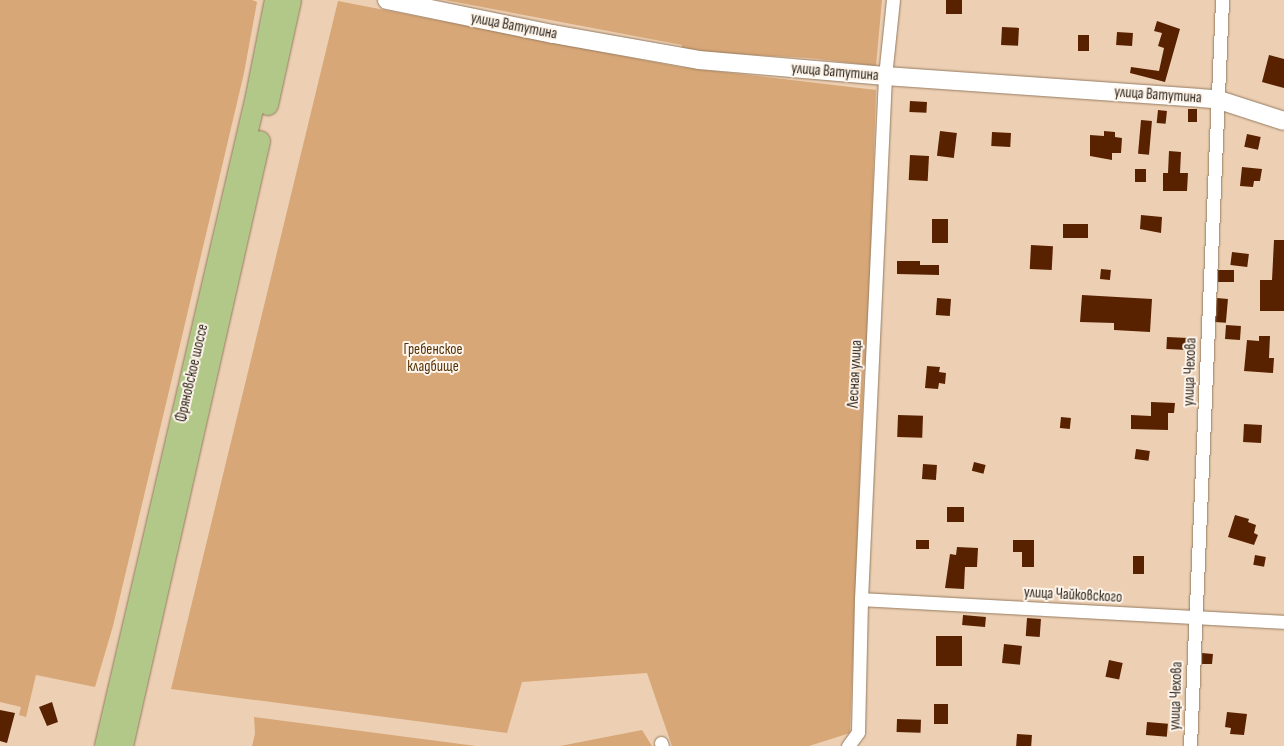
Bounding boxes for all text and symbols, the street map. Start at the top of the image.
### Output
street label: улица Ватутина [469,9,559,43]
street label: улица Ватутина [791,59,879,85]
street label: улица Ватутина [1114,83,1202,107]
street label: Фряновское шоссе [172,322,212,424]
street label: улица Чехова [1180,337,1200,407]
park label: Гребенское кладбище [404,340,462,375]
street label: Лесная улица [844,340,866,408]
street label: улица Чайковского [1023,583,1123,607]
street label: улица Чехова [1166,661,1186,731]

